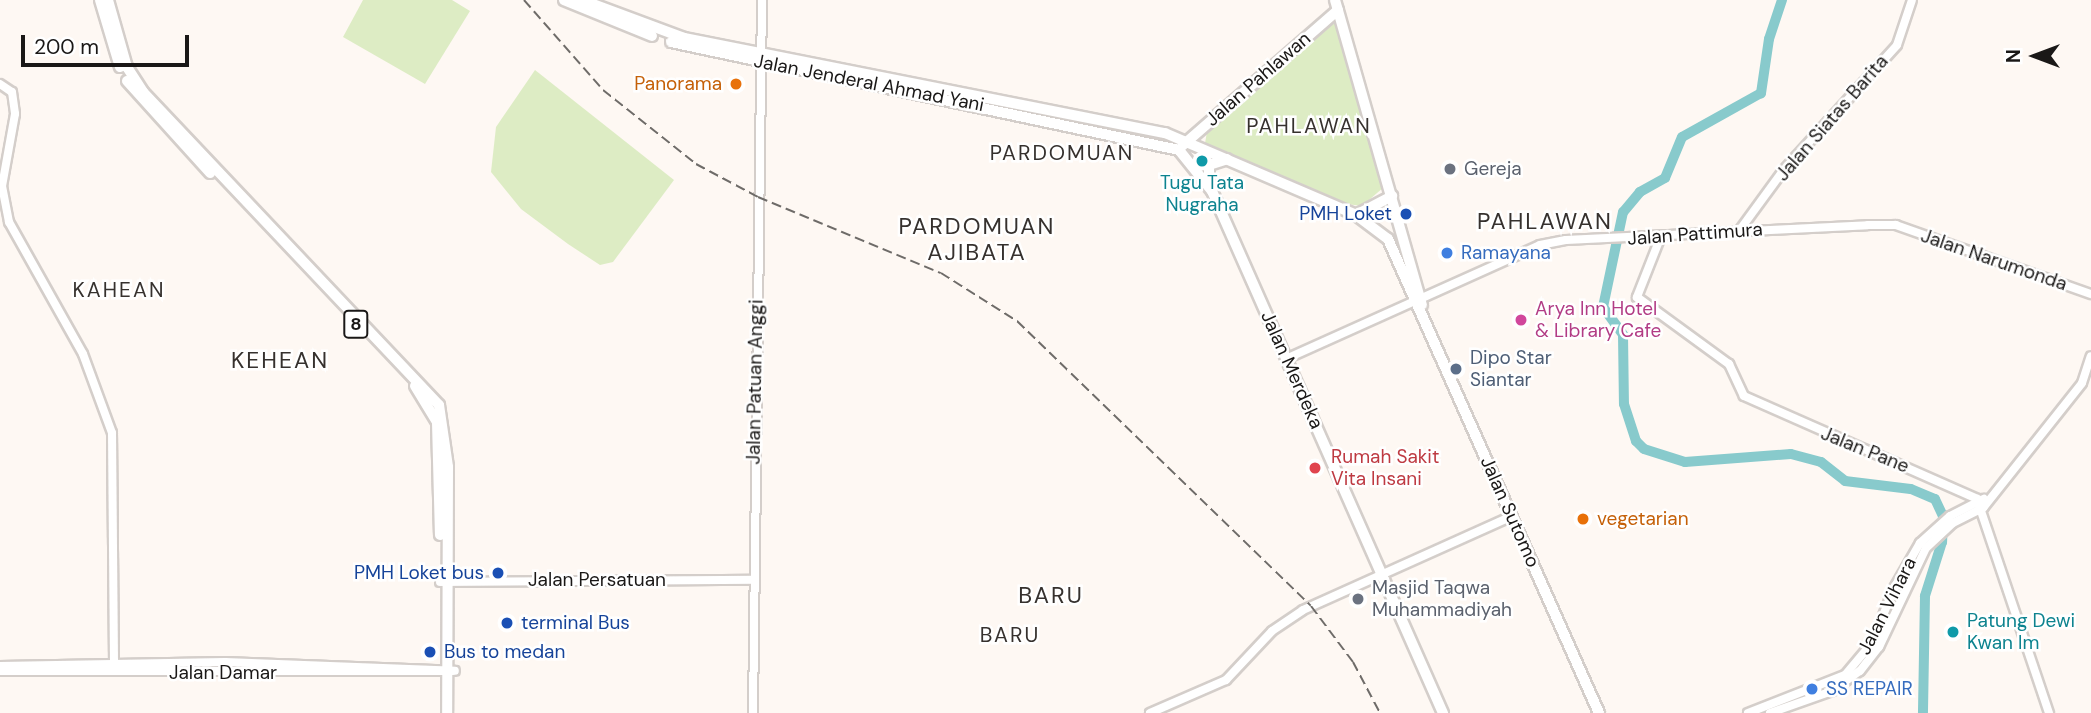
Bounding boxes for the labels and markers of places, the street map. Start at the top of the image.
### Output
place label: Panorama [634,73,722,95]
marker: Panorama [728,76,744,92]
marker: Tugu Tata Nugraha [1194,153,1210,169]
place label: Gereja [1464,158,1522,180]
marker: Gereja [1442,161,1458,177]
place label: Tugu Tata Nugraha [1160,172,1244,216]
place label: PMH Loket [1299,203,1392,225]
marker: PMH Loket [1398,206,1414,222]
place label: Ramayana [1461,242,1551,264]
marker: Ramayana [1439,245,1455,261]
place label: Arya Inn Hotel & Library Cafe [1535,298,1661,342]
marker: Arya Inn Hotel & Library Cafe [1513,312,1529,328]
place label: Dipo Star Siantar [1470,347,1552,391]
marker: Dipo Star Siantar [1448,361,1464,377]
place label: Rumah Sakit Vita Insani [1331,446,1439,490]
marker: Rumah Sakit Vita Insani [1305,458,1325,478]
place label: vegetarian [1597,508,1689,530]
marker: vegetarian [1575,511,1591,527]
place label: PMH Loket bus [354,562,484,584]
marker: PMH Loket bus [490,565,506,581]
place label: Masjid Taqwa Muhammadiyah [1372,577,1512,621]
marker: Masjid Taqwa Muhammadiyah [1350,591,1366,607]
place label: Patung Dewi Kwan Im [1967,610,2075,654]
place label: terminal Bus [521,612,630,634]
marker: terminal Bus [499,615,515,631]
marker: Patung Dewi Kwan Im [1945,624,1961,640]
place label: Bus to medan [444,641,565,663]
marker: Bus to medan [422,644,438,660]
place label: SS REPAIR [1826,678,1913,700]
marker: SS REPAIR [1804,681,1820,697]

